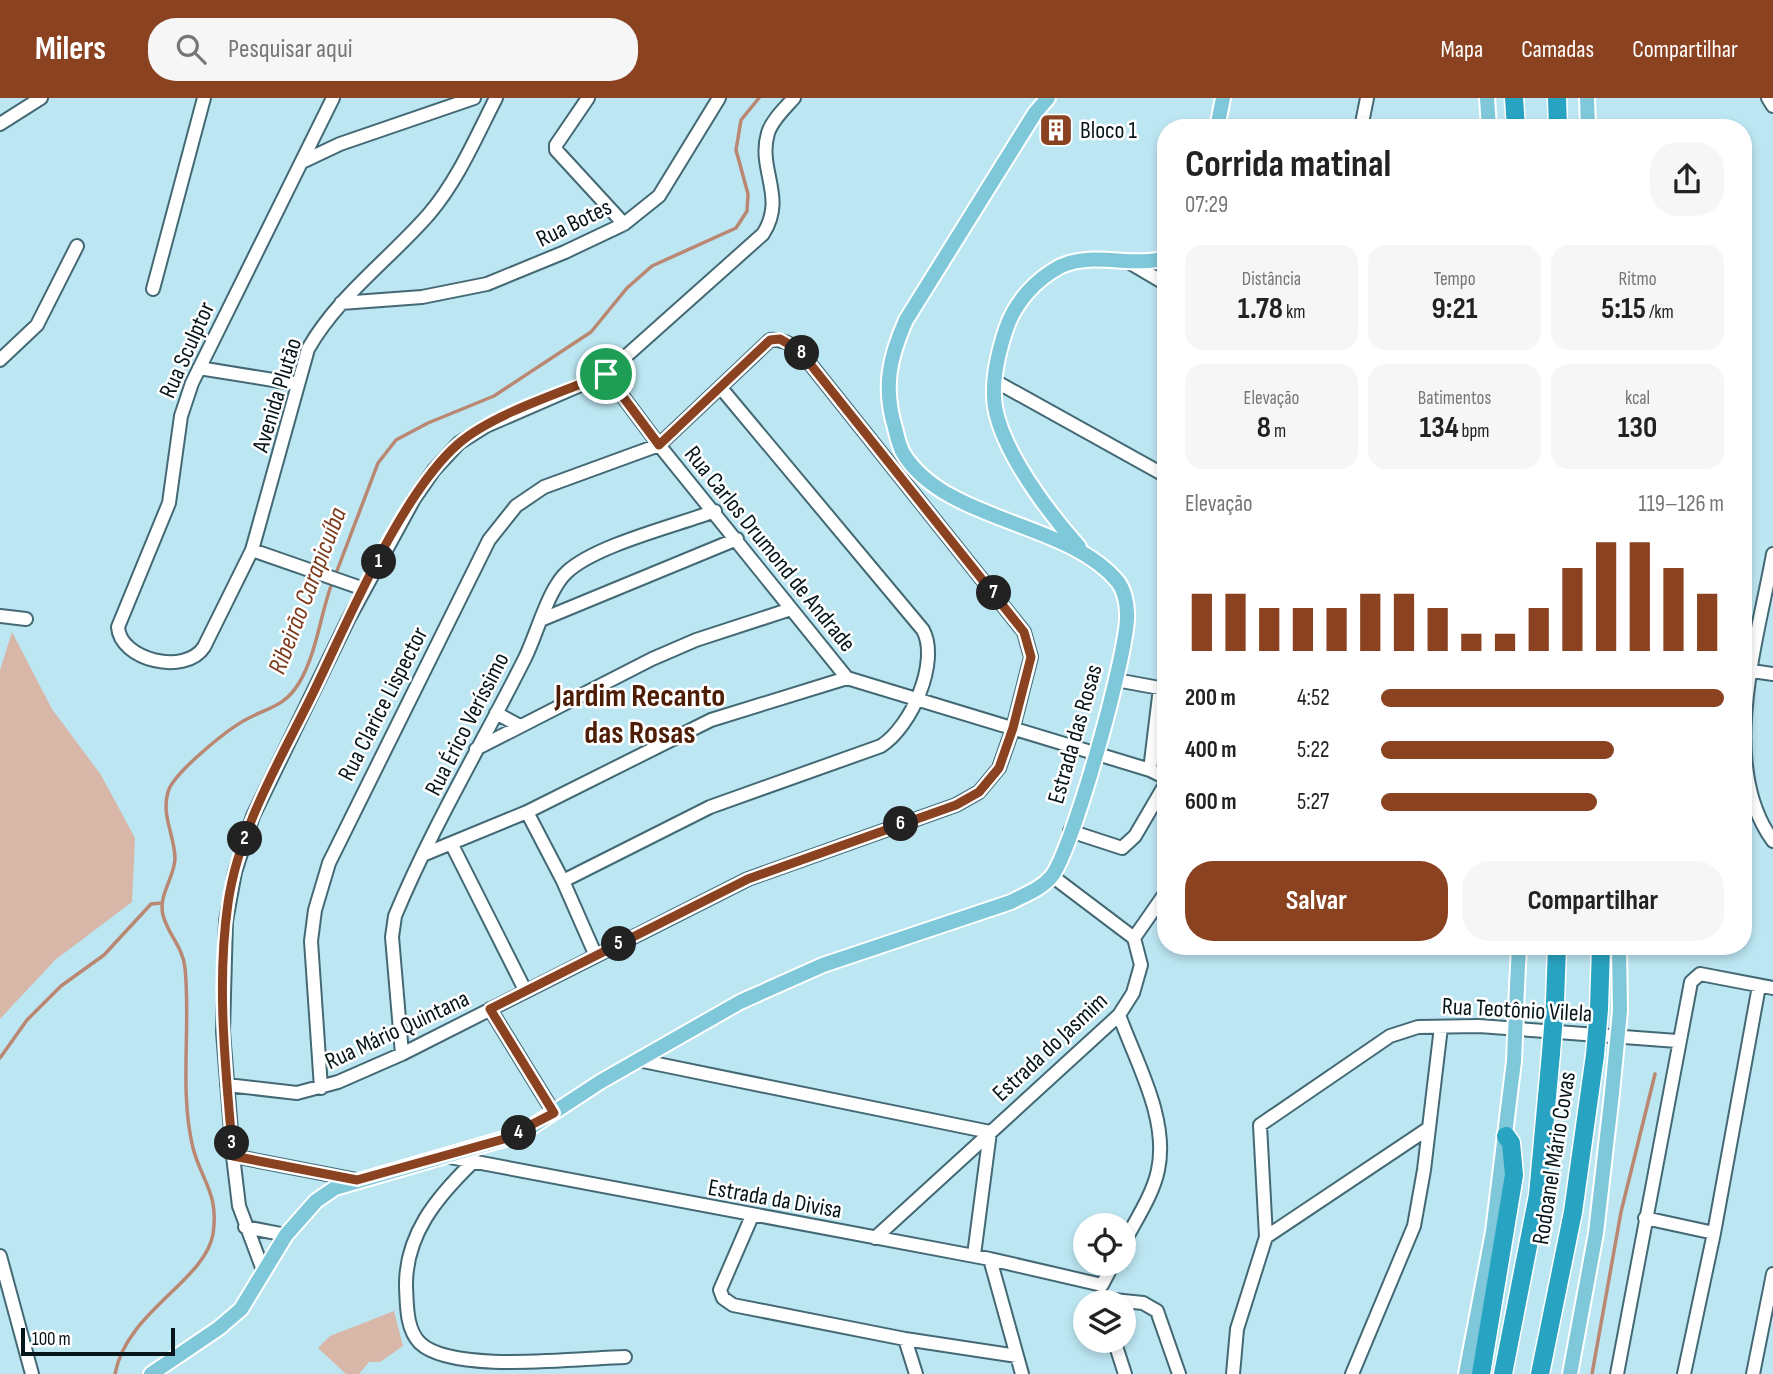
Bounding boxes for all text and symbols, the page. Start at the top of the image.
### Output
search box [148,18,638,81]
text: Milers [35,29,106,69]
icon: search [172,30,210,68]
text: Pesquisar aqui [228,34,353,65]
text: Mapa [1441,35,1483,64]
text: Camadas [1521,35,1594,64]
text: Compartilhar [1632,35,1738,64]
building icon: Bloco 1 [1037,111,1075,149]
place label: Bloco 1 [1080,116,1137,145]
text: Corrida matinal [1185,142,1391,187]
button: share [1650,142,1724,216]
text: 07:29 [1185,191,1228,219]
street label: Rua Botes [532,192,616,254]
text: Distância [1242,268,1301,291]
text: Tempo [1433,268,1476,291]
text: Ritmo [1618,268,1657,291]
text: 1.78 [1238,291,1283,327]
text: 9:21 [1432,291,1477,327]
text: 5:15 [1601,291,1646,327]
street label: Rua Sculptor [153,297,221,403]
text: km [1283,301,1305,324]
text: /km [1646,301,1674,324]
street label: Avenida Plutão [246,335,308,456]
pin: 8 [784,336,820,370]
text: 8 [797,341,806,364]
pin [576,344,636,404]
icon: arrive [587,355,625,393]
text: Elevação [1244,387,1299,410]
text: Batimentos [1418,387,1491,410]
text: kcal [1625,387,1650,410]
text: 8 [1257,410,1271,446]
text: 134 [1419,410,1459,446]
text: 130 [1618,410,1657,446]
text: m [1271,420,1286,443]
text: bpm [1459,420,1490,443]
street label: Rua Carlos Drumond de Andrade [678,440,862,658]
text: Elevação [1185,490,1253,518]
text: 119–126 m [1639,490,1724,518]
water label: Ribeirão Carapicuíba [262,503,354,679]
pin: 1 [362,545,396,580]
text: 1 [375,550,382,573]
pin: 7 [976,575,1012,610]
text: 7 [989,581,998,604]
street label: Rua Clarice Lispector [332,622,434,786]
street label: Rua Érico Veríssimo [419,648,515,800]
street label: Estrada das Rosas [1041,661,1109,807]
district label: Jardim Recanto das Rosas [554,677,725,753]
text: 200 m [1185,684,1236,712]
text: 4:52 [1297,684,1330,712]
text: 400 m [1185,736,1236,764]
text: 5:22 [1297,736,1330,764]
text: 600 m [1185,788,1237,816]
text: 5:27 [1297,788,1329,816]
pin: 6 [884,806,918,842]
text: 6 [896,812,905,835]
pin: 2 [228,822,262,856]
text: 2 [240,827,249,850]
button: Salvar [1185,861,1448,941]
button: Compartilhar [1462,861,1724,941]
pin: 5 [602,926,636,962]
text: 5 [614,932,623,955]
street label: Rua Mário Quintana [320,984,474,1076]
street label: Estrada do Jasmim [987,986,1113,1108]
street label: Rua Teotônio Vilela [1441,992,1593,1028]
street label: Rodoanel Mário Covas [1526,1069,1582,1247]
pin: 4 [502,1116,536,1150]
text: 4 [514,1121,523,1144]
pin: 3 [215,1126,250,1160]
text: 3 [227,1131,236,1154]
street label: Estrada da Divisa [706,1173,844,1225]
map controls [1073,1213,1136,1353]
button: locate [1073,1213,1136,1276]
button: layers [1073,1290,1136,1353]
scale bar [21,1325,175,1357]
text: 100 m [32,1328,71,1351]

